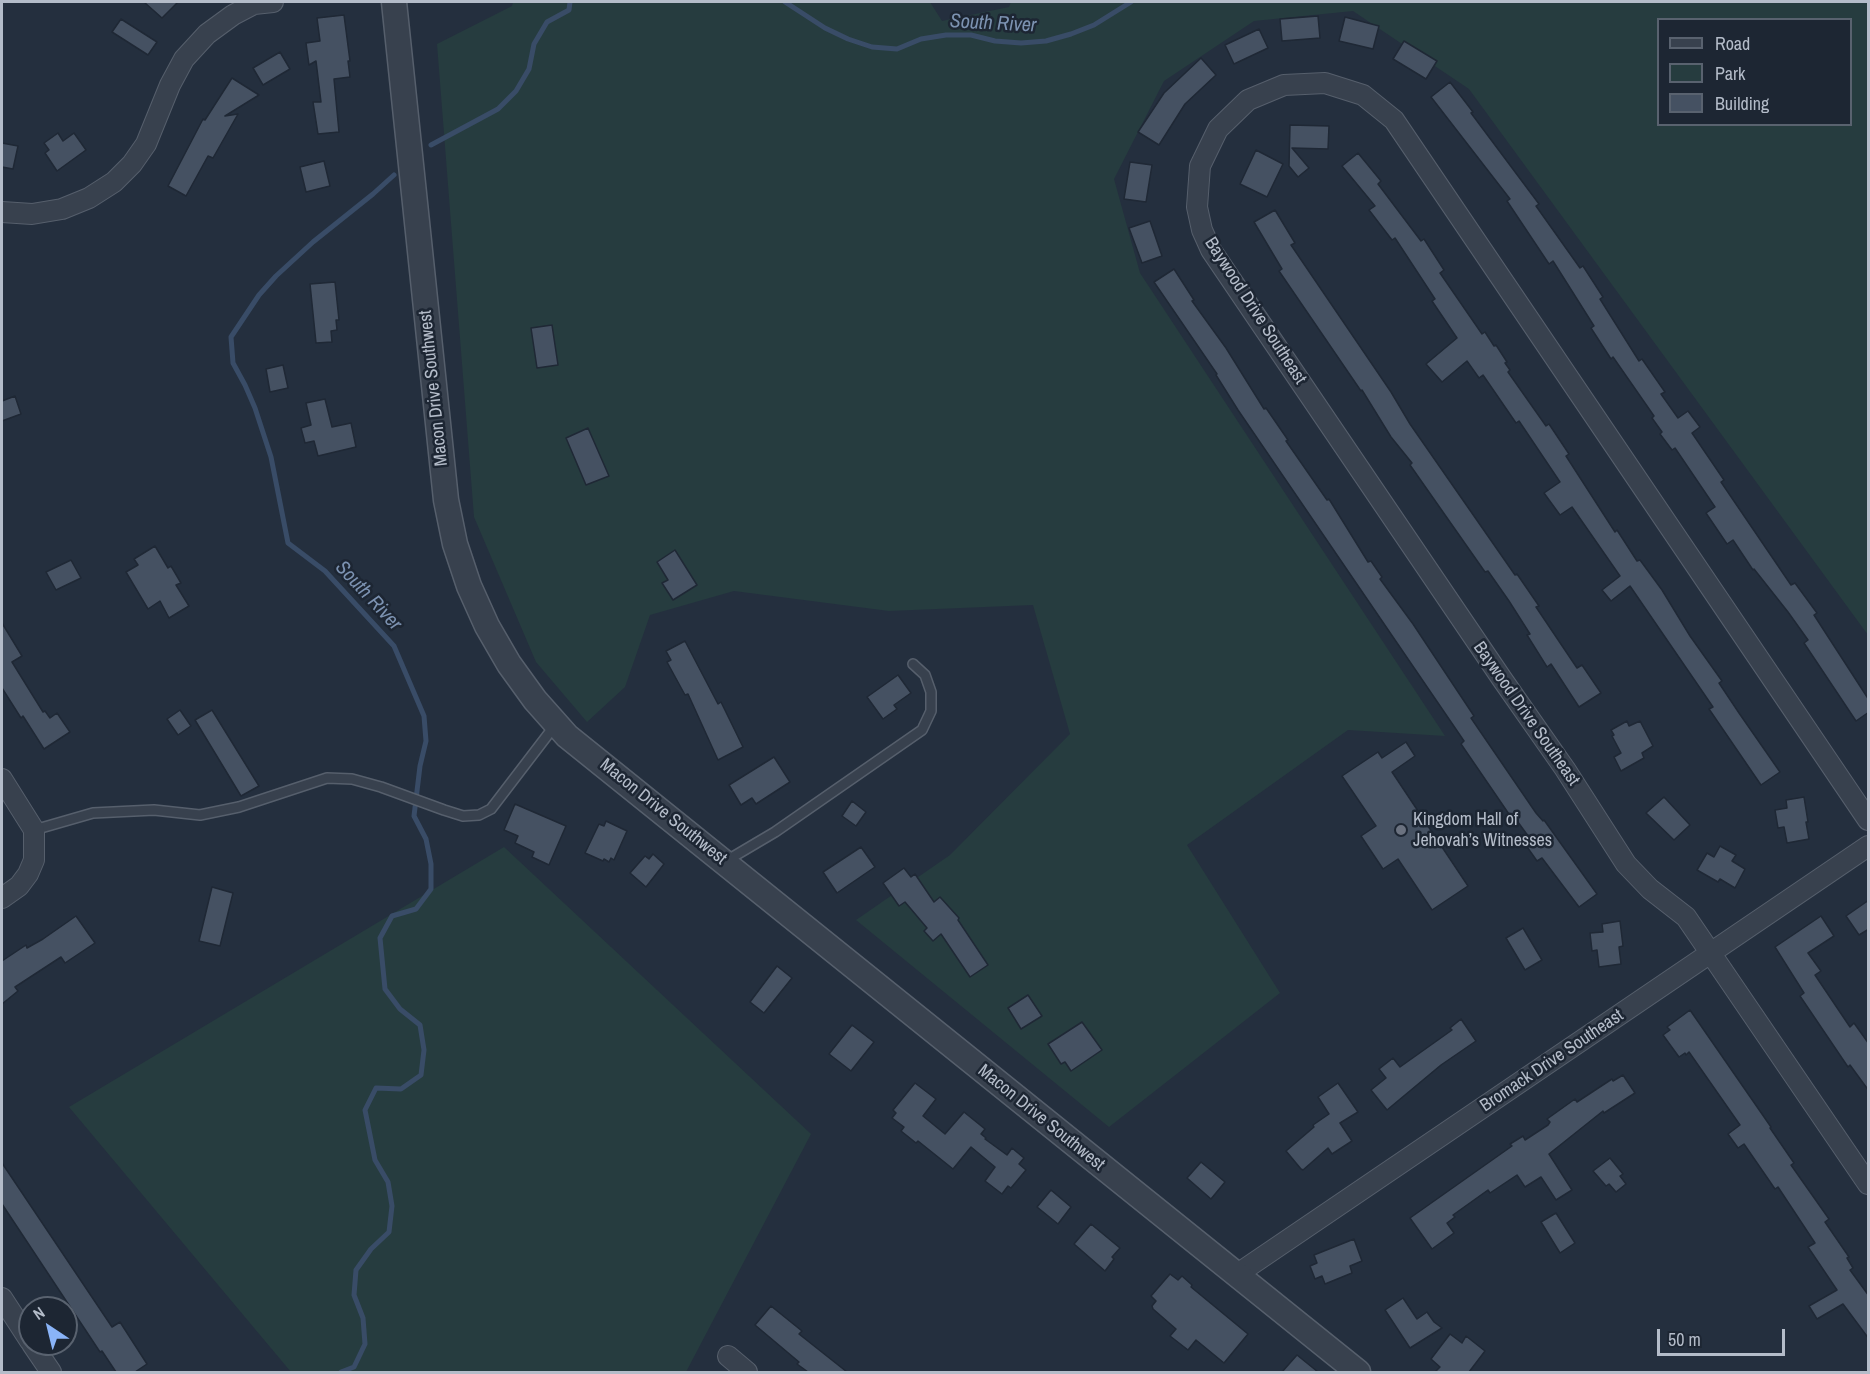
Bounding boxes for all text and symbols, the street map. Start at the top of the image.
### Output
water label: South River [949,10,1037,38]
legend [1657,18,1852,126]
text: Road [1715,31,1750,56]
text: Park [1715,61,1745,86]
text: Building [1715,91,1769,116]
street label: Baywood Drive Southeast [1199,234,1311,388]
street label: Macon Drive Southwest [415,309,453,467]
water label: South River [330,556,406,636]
street label: Baywood Drive Southeast [1468,638,1584,790]
street label: Macon Drive Southwest [595,754,731,870]
place label: Kingdom Hall of Jehovah’s Witnesses [1413,809,1552,852]
marker: Kingdom Hall of Jehovah’s Witnesses [1394,823,1408,837]
street label: Bromack Drive Southeast [1476,1005,1628,1117]
street label: Macon Drive Southwest [973,1060,1109,1176]
north arrow [18,1296,78,1356]
text: N [29,1301,49,1325]
scale bar [1660,1317,1788,1355]
text: 50 m [1668,1327,1701,1352]

